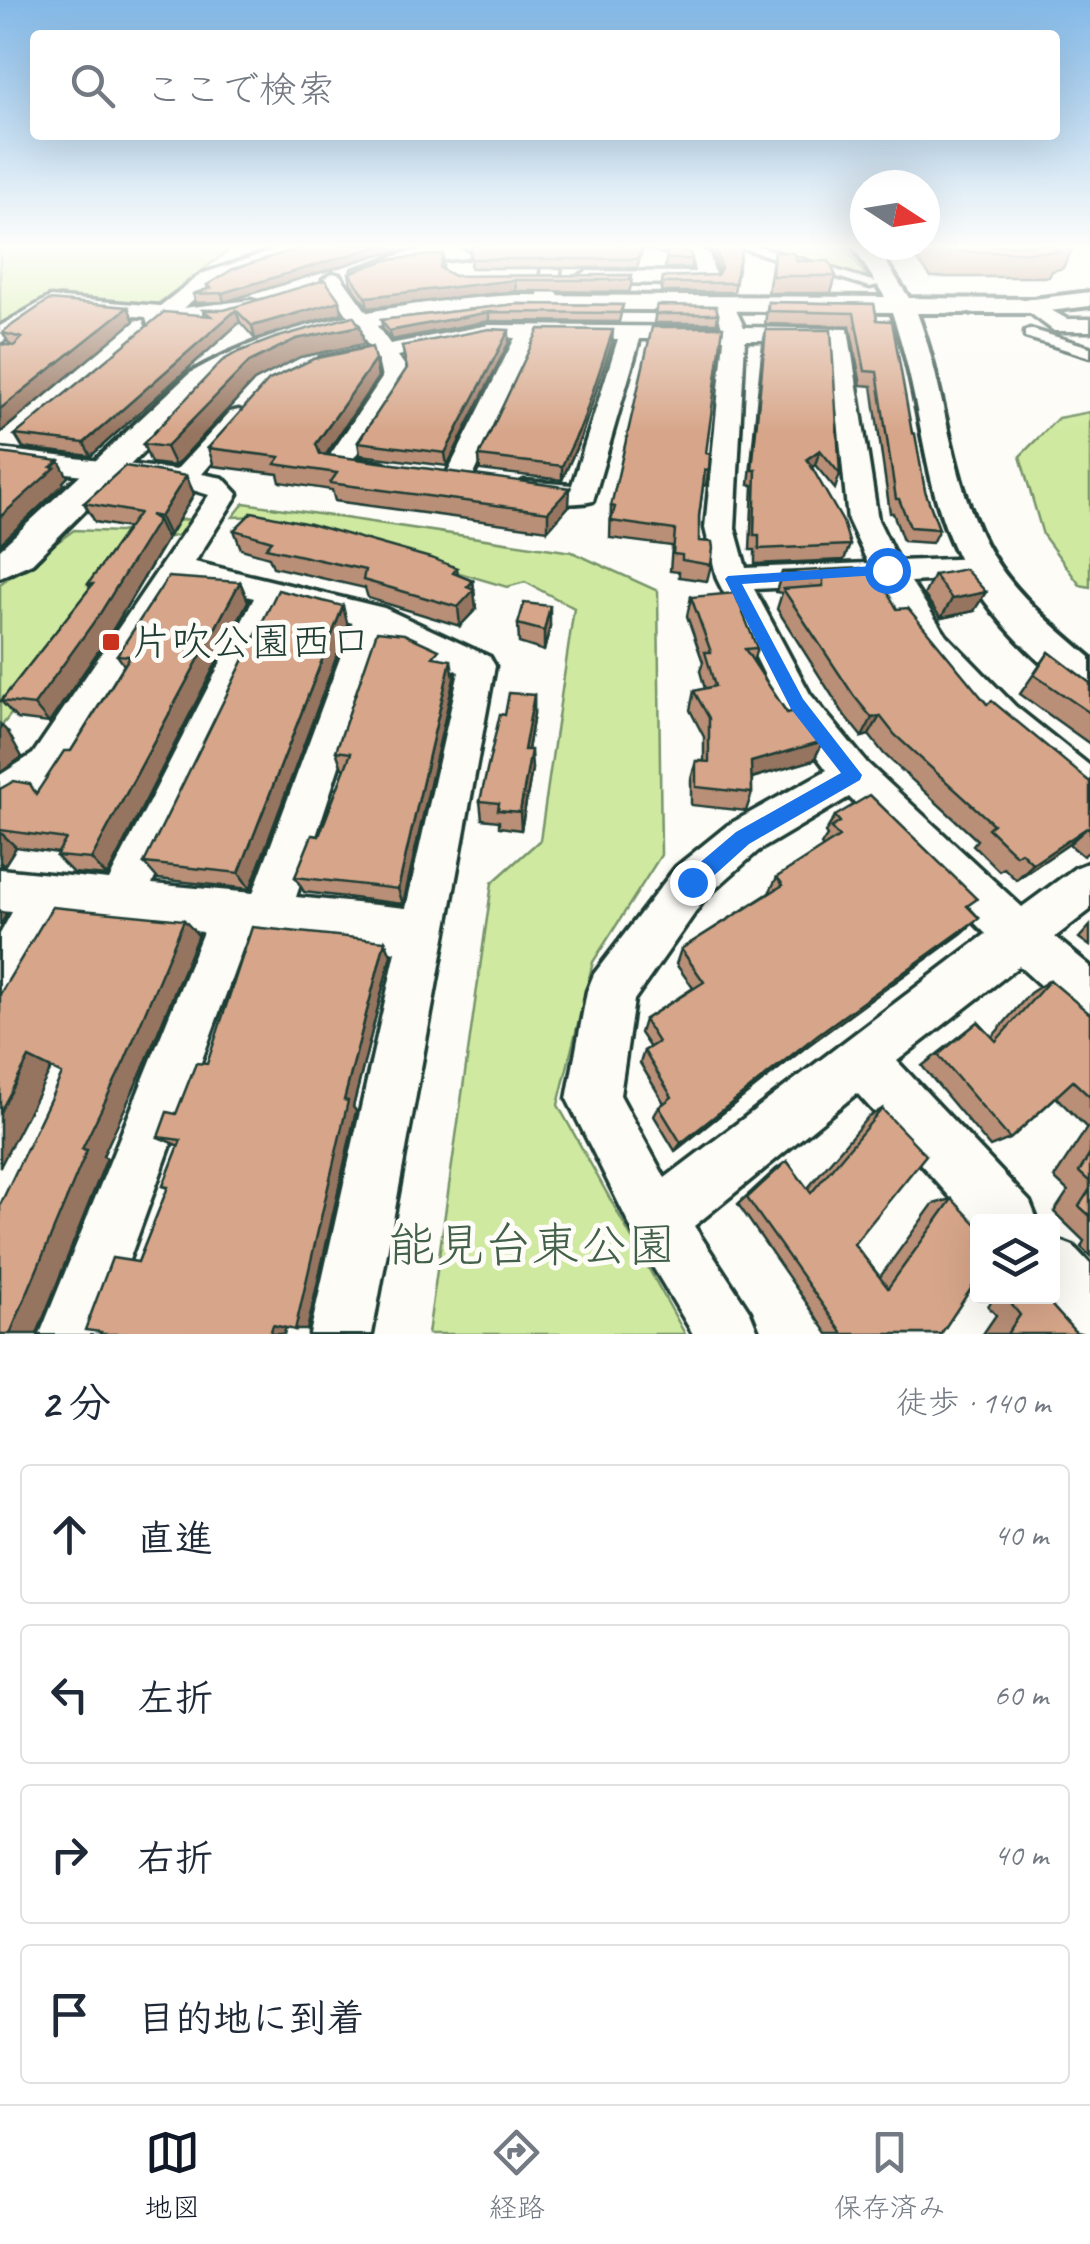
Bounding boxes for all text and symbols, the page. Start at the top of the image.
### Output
search box [30,30,1060,140]
icon: search [65,58,120,113]
text: ここで検索 [145,66,335,113]
north arrow [850,170,940,260]
route start [865,548,911,594]
place label: 片吹公園西口 [131,617,371,667]
marker: 片吹公園西口 [100,631,122,653]
route end [670,860,716,906]
map controls [970,1214,1060,1304]
button: layers [970,1214,1060,1304]
park label: 能見台東公園 [388,1215,676,1275]
text: 2 分 [40,1377,111,1430]
text: 徒歩 · 140 m [896,1382,1050,1423]
icon: ahead [42,1507,97,1562]
text: 40 m [994,1514,1048,1555]
text: 直進 [137,1515,213,1562]
icon: left [42,1667,97,1722]
text: 60 m [994,1674,1048,1715]
text: 左折 [137,1675,213,1722]
icon: right [42,1827,97,1882]
text: 40 m [994,1834,1048,1875]
text: 右折 [137,1835,213,1882]
icon: arrive [42,1987,97,2042]
text: 目的地に到着 [137,1995,365,2042]
tab: 地図 [144,2125,200,2225]
tab: 経路 [489,2125,545,2225]
tab: 保存済み [834,2125,946,2225]

